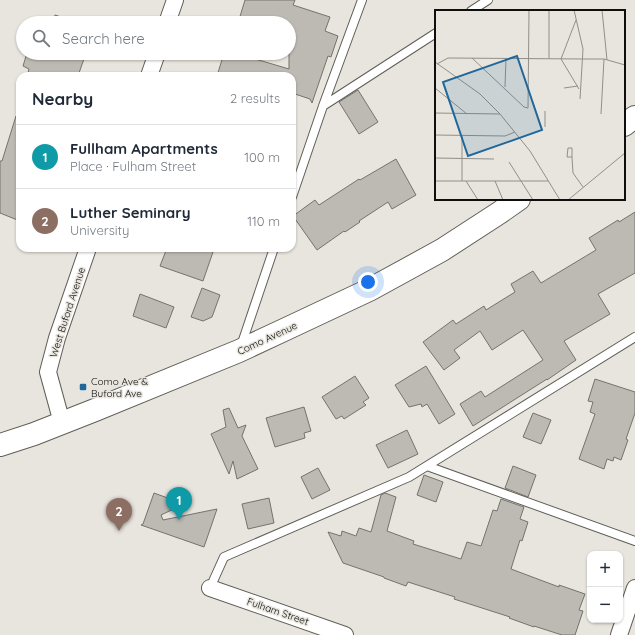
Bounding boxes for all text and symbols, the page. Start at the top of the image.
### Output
inset map [435,10,625,200]
search box [16,16,296,60]
icon: search [30,27,52,49]
text: Search here [62,29,145,48]
text: Nearby [32,88,93,109]
text: 2 results [230,90,280,106]
text: Fullham Apartments [70,139,218,158]
text: 1 [42,149,48,165]
text: 100 m [244,149,280,165]
text: Place · Fulham Street [70,158,196,174]
text: Luther Seminary [70,203,191,222]
text: 2 [41,213,49,229]
text: 110 m [247,213,280,229]
text: University [70,222,129,238]
street label: West Buford Avenue [47,265,88,359]
your location [358,272,378,292]
street label: Como Avenue [235,319,300,358]
place label: Como Ave & Buford Ave [91,375,148,400]
marker: Como Ave & Buford Ave [78,382,88,392]
pin: 1 [166,487,192,520]
pin: 2 [106,498,132,531]
map controls [587,551,623,623]
button: + [587,551,623,587]
button: − [587,587,623,623]
street label: Fulham Street [245,595,311,628]

